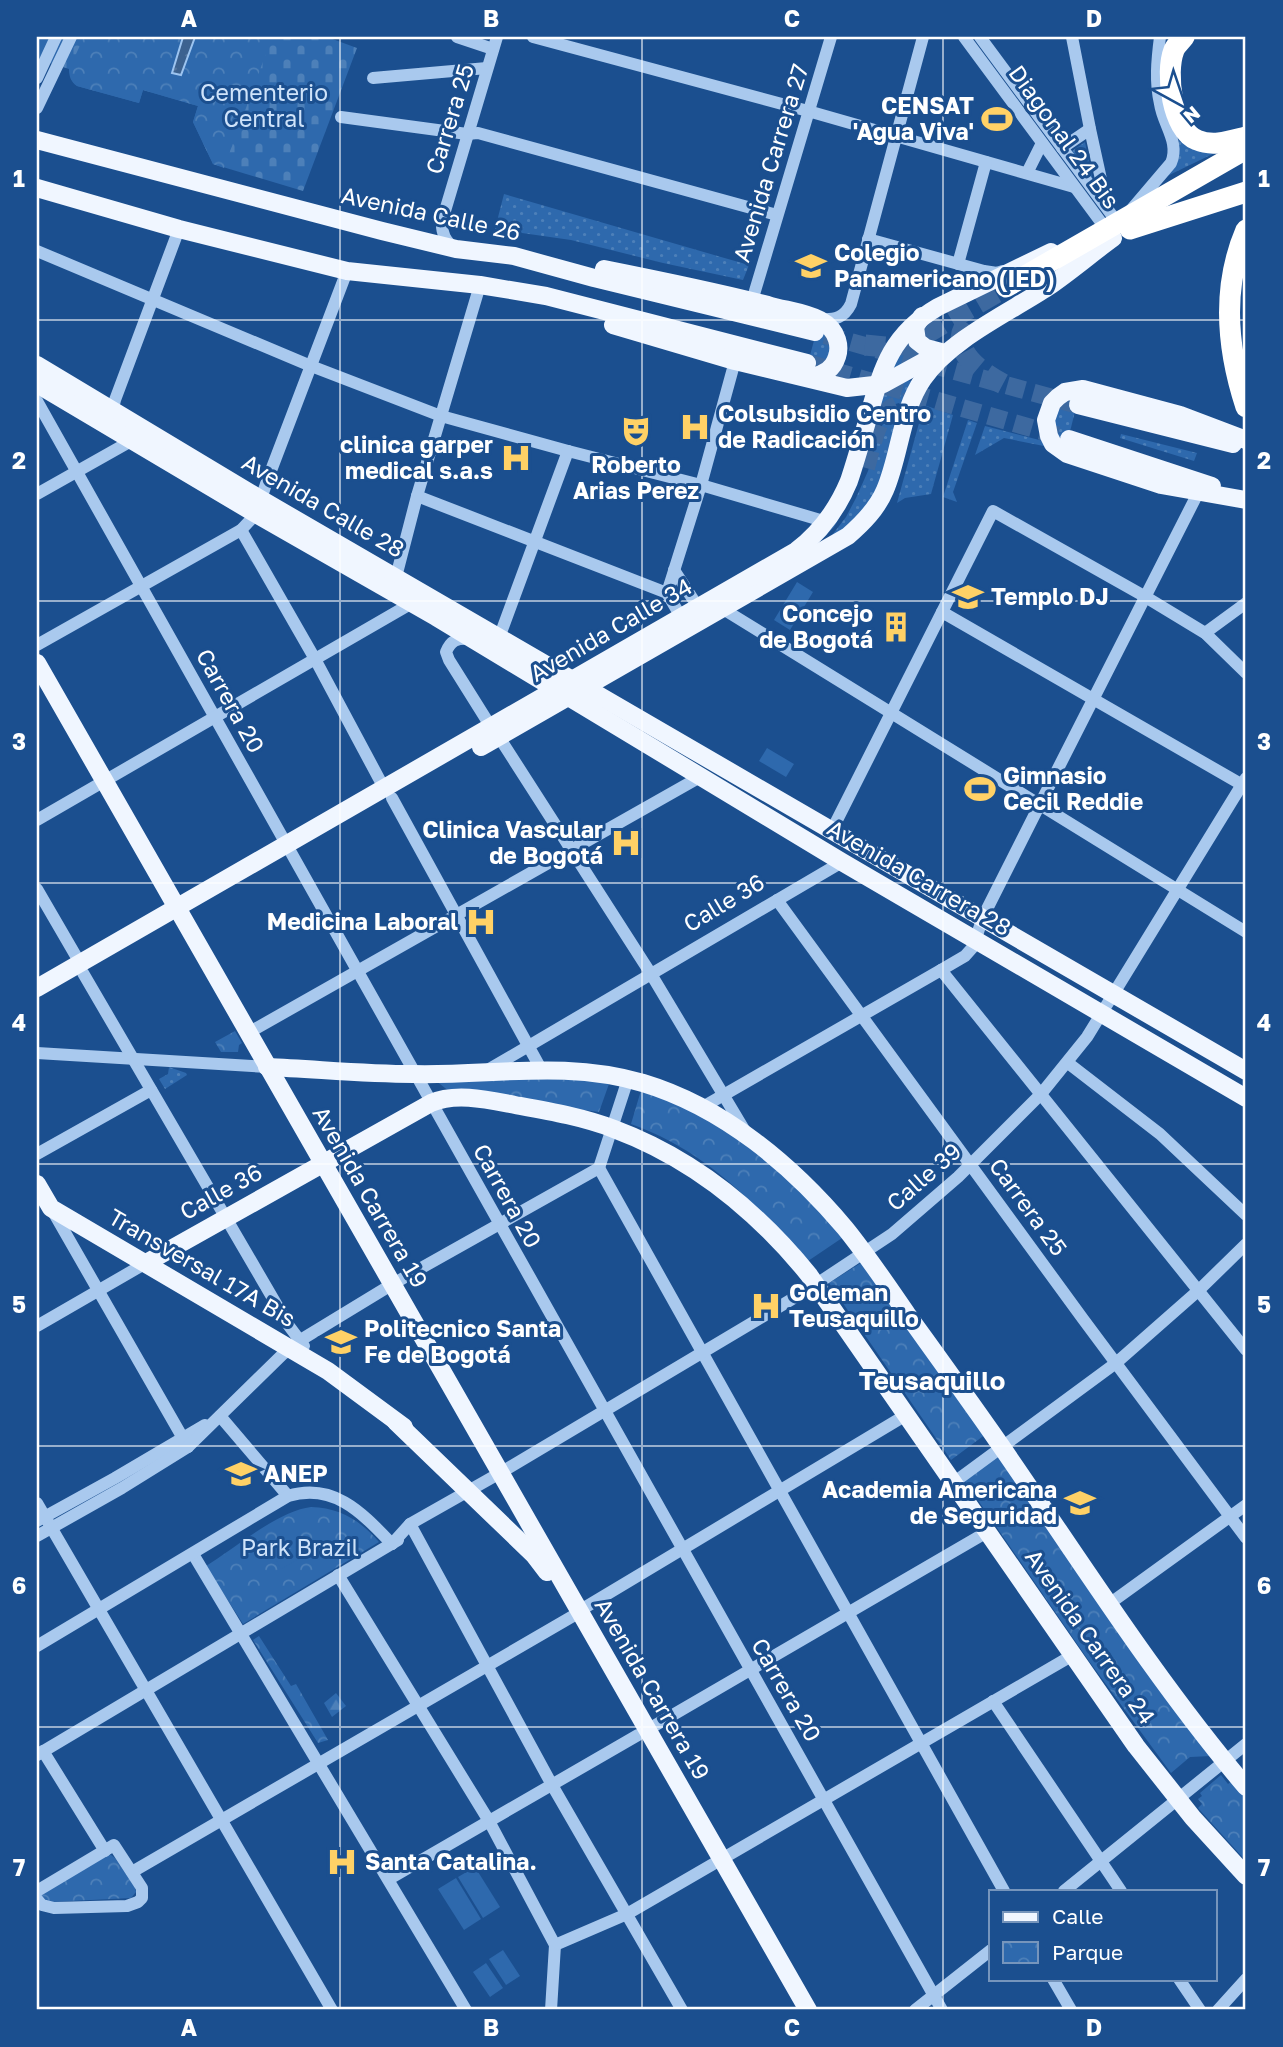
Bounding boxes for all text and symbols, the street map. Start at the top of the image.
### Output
text: A [181,4,198,32]
text: B [483,4,499,32]
text: C [784,4,800,32]
text: D [1086,4,1102,32]
street label: Diagonal 24 Bis [1003,59,1126,214]
street label: Carrera 25 [419,60,479,177]
street label: Avenida Carrera 27 [727,60,814,265]
north arrow [1146,66,1216,136]
park label: Cementerio Central [200,78,328,132]
place label: CENSAT 'Agua Viva' [853,91,974,145]
sports icon: CENSAT 'Agua Viva' [980,102,1014,136]
text: N [1179,102,1205,129]
text: 1 [13,164,25,192]
text: 1 [1258,164,1270,192]
street label: Avenida Calle 26 [339,180,523,246]
place label: Colegio Panamericano (IED) [834,238,1055,292]
school or university icon: Colegio Panamericano (IED) [794,249,828,283]
place label: Colsubsidio Centro de Radicación [718,399,931,453]
hospital icon: Colsubsidio Centro de Radicación [678,410,712,444]
theatre icon: Roberto Arias Perez [619,414,653,448]
place label: clinica garper medical s.a.s [340,430,493,484]
hospital icon: clinica garper medical s.a.s [499,441,533,475]
text: 2 [12,446,26,474]
text: 2 [1257,446,1271,474]
street label: Avenida Calle 28 [237,447,410,563]
place label: Roberto Arias Perez [573,450,699,504]
street label: Avenida Calle 34 [524,571,697,687]
school or university icon: Templo DJ [951,580,985,614]
place label: Templo DJ [991,582,1109,610]
place label: Concejo de Bogotá [759,599,873,653]
building icon: Concejo de Bogotá [879,610,913,644]
street label: Carrera 20 [191,644,271,757]
text: 3 [12,727,26,755]
text: 3 [1257,727,1271,755]
place label: Gimnasio Cecil Reddie [1003,761,1143,815]
sports icon: Gimnasio Cecil Reddie [963,772,997,806]
street label: Avenida Carrera 28 [823,813,1016,941]
place label: Clinica Vascular de Bogotá [422,815,603,869]
hospital icon: Clinica Vascular de Bogotá [609,826,643,860]
street label: Calle 36 [678,867,769,937]
hospital icon: Medicina Laboral [464,905,498,939]
place label: Medicina Laboral [267,907,458,935]
text: 4 [12,1008,26,1036]
text: 4 [1257,1008,1271,1036]
street label: Avenida Carrera 19 [307,1101,434,1292]
street label: Calle 39 [880,1136,966,1216]
street label: Carrera 20 [468,1139,548,1252]
street label: Carrera 25 [984,1152,1074,1261]
street label: Calle 36 [175,1157,266,1225]
street label: Transversal 17A Bis [104,1202,301,1332]
place label: Goleman Teusaquillo [789,1278,919,1332]
hospital icon: Goleman Teusaquillo [749,1289,783,1323]
text: 5 [12,1290,26,1318]
text: 5 [1257,1290,1271,1318]
place label: Politecnico Santa Fe de Bogotá [364,1314,561,1368]
school or university icon: Politecnico Santa Fe de Bogotá [324,1325,358,1359]
district label: Teusaquillo [859,1365,1005,1396]
school or university icon: ANEP [224,1457,258,1491]
place label: ANEP [264,1459,328,1487]
place label: Academia Americana de Seguridad [822,1475,1057,1529]
school or university icon: Academia Americana de Seguridad [1063,1486,1097,1520]
park label: Park Brazil [241,1533,359,1561]
street label: Avenida Carrera 24 [1020,1543,1162,1729]
text: 6 [12,1571,26,1599]
text: 6 [1257,1571,1271,1599]
street label: Avenida Carrera 19 [589,1593,716,1784]
street label: Carrera 20 [746,1633,828,1746]
hospital icon: Santa Catalina. [325,1845,359,1879]
place label: Santa Catalina. [365,1847,537,1875]
text: 7 [13,1853,25,1881]
text: 7 [1258,1853,1270,1881]
legend [989,1890,1216,1980]
text: Calle [1052,1903,1104,1929]
text: Parque [1052,1939,1123,1965]
text: A [181,2013,198,2041]
text: B [483,2013,499,2041]
text: C [784,2013,800,2041]
text: D [1086,2013,1102,2041]

